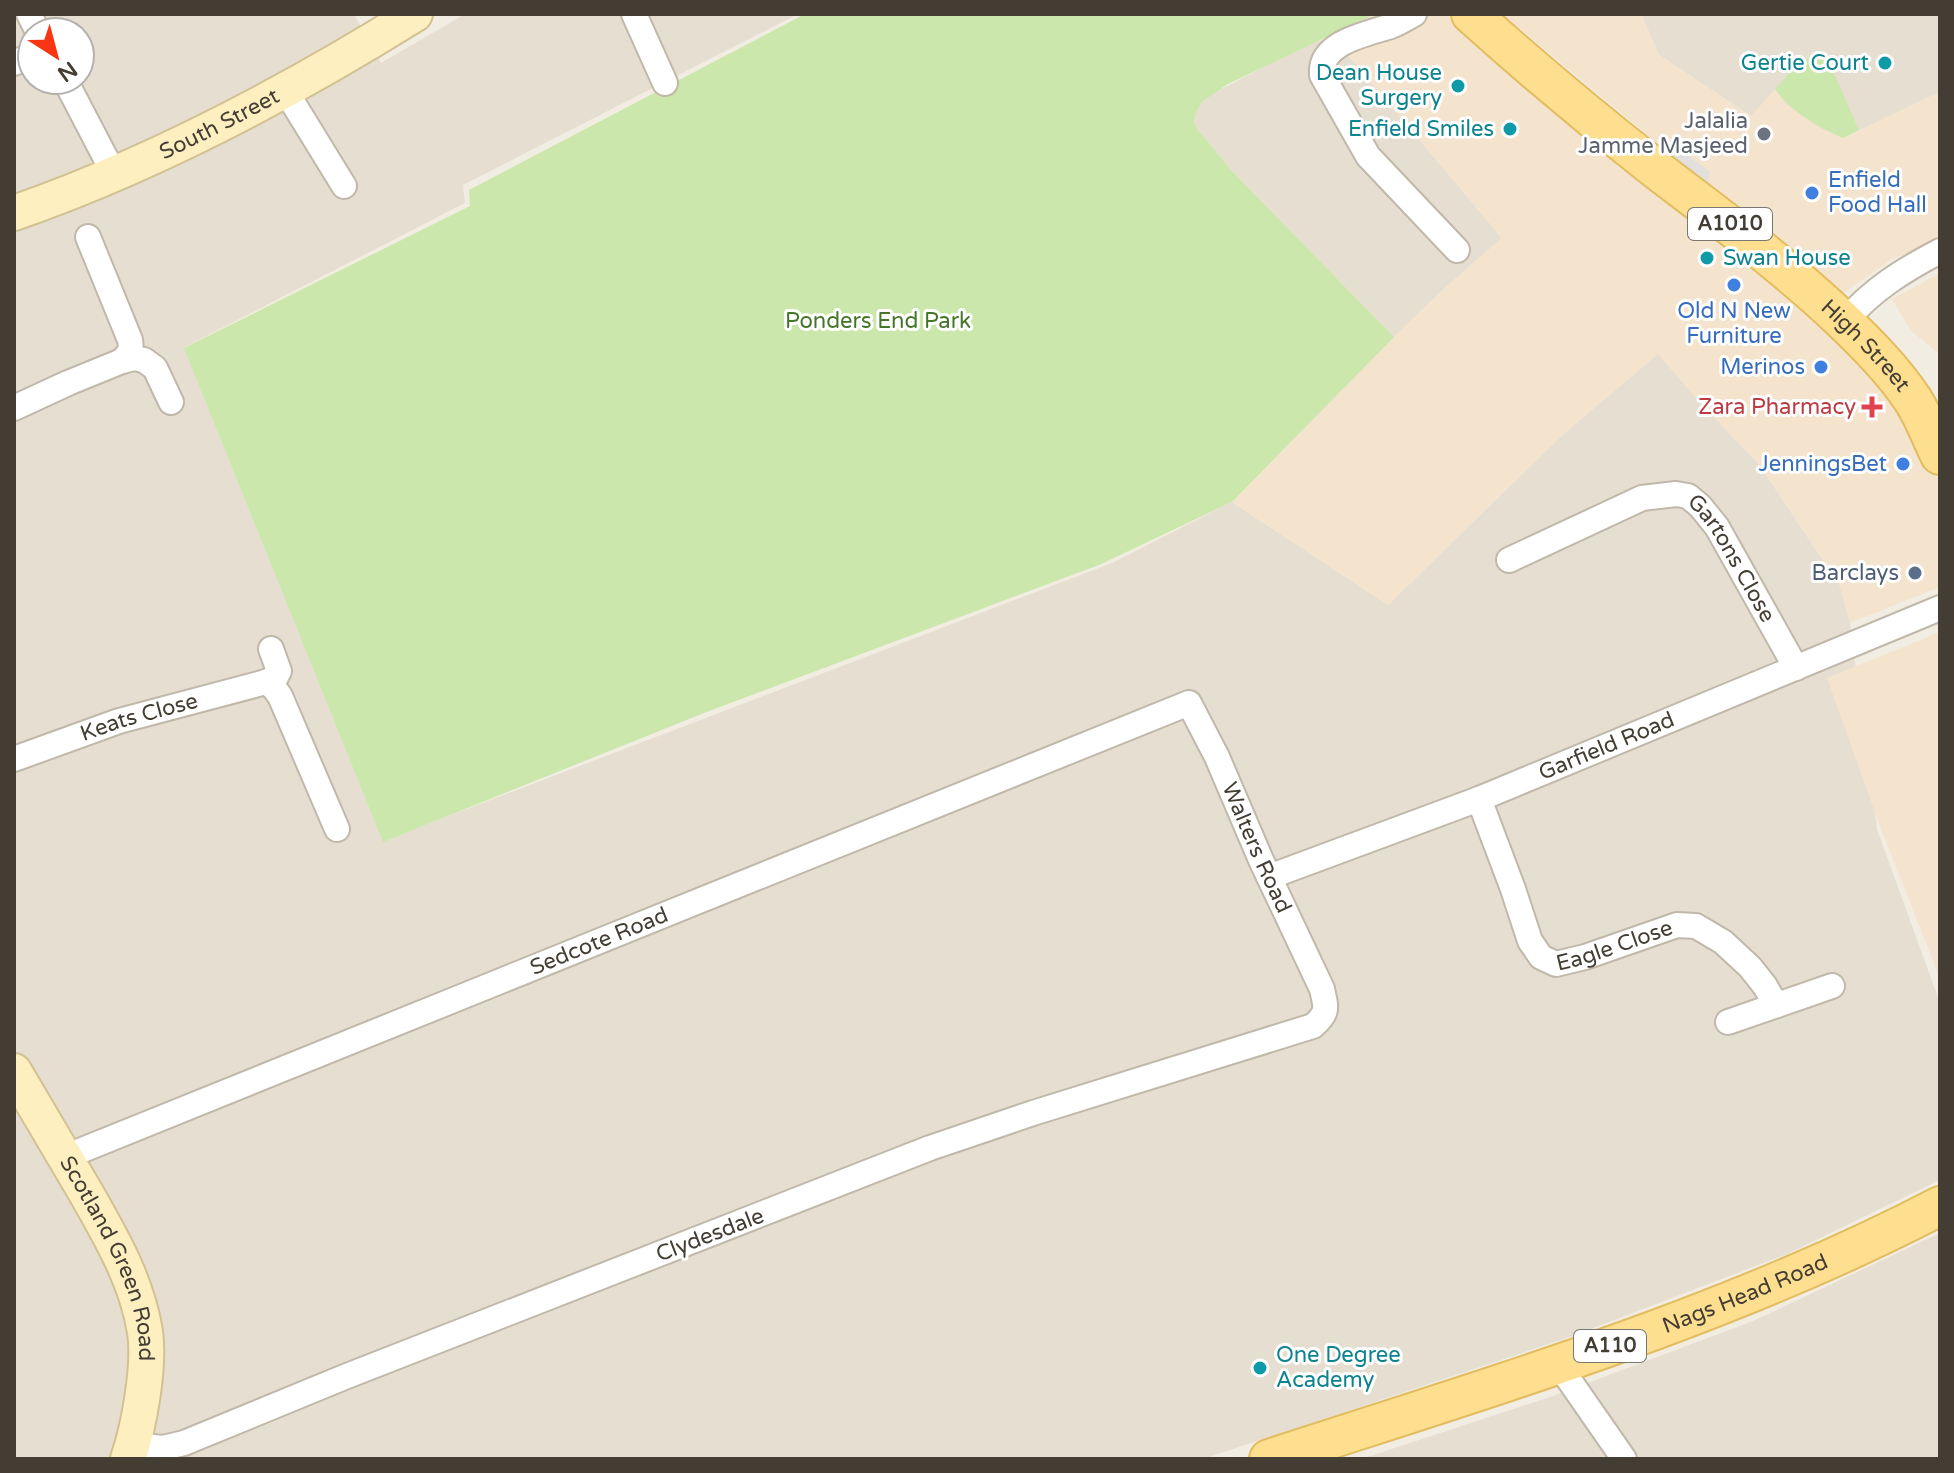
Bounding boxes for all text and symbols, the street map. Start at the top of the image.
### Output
north arrow [16,16,96,96]
place label: Gertie Court [1741,50,1869,76]
marker: Gertie Court [1876,54,1894,72]
text: N [52,56,82,87]
place label: Dean House Surgery [1316,60,1442,111]
marker: Dean House Surgery [1449,77,1467,95]
street label: South Street [155,83,284,165]
place label: Jalalia Jamme Masjeed [1578,108,1748,159]
place label: Enfield Smiles [1348,116,1494,142]
marker: Enfield Smiles [1501,120,1519,138]
marker: Jalalia Jamme Masjeed [1755,125,1773,143]
place label: Enfield Food Hall [1828,167,1927,218]
marker: Enfield Food Hall [1803,184,1821,202]
road number: A1010 [1688,208,1772,240]
place label: Swan House [1723,245,1851,271]
marker: Swan House [1698,249,1716,267]
marker: Old N New Furniture [1725,276,1743,294]
street label: High Street [1816,294,1916,397]
place label: Old N New Furniture [1677,298,1791,349]
park label: Ponders End Park [785,308,971,334]
place label: Merinos [1720,354,1805,380]
marker: Merinos [1812,358,1830,376]
place label: Zara Pharmacy [1698,394,1856,420]
marker: Zara Pharmacy [1863,398,1881,416]
place label: JenningsBet [1758,451,1887,477]
marker: JenningsBet [1894,455,1912,473]
street label: Gartons Close [1683,488,1781,627]
place label: Barclays [1812,560,1899,586]
marker: Barclays [1906,564,1924,582]
street label: Keats Close [77,688,201,747]
street label: Garfield Road [1535,707,1678,786]
street label: Walters Road [1216,779,1297,917]
street label: Sedcote Road [526,902,672,981]
street label: Eagle Close [1554,915,1676,976]
street label: Scotland Green Road [54,1151,159,1361]
street label: Clydesdale [652,1203,768,1267]
street label: Nags Head Road [1659,1249,1832,1339]
road number: A110 [1574,1330,1646,1362]
place label: One Degree Academy [1276,1342,1401,1393]
marker: One Degree Academy [1251,1359,1269,1377]

